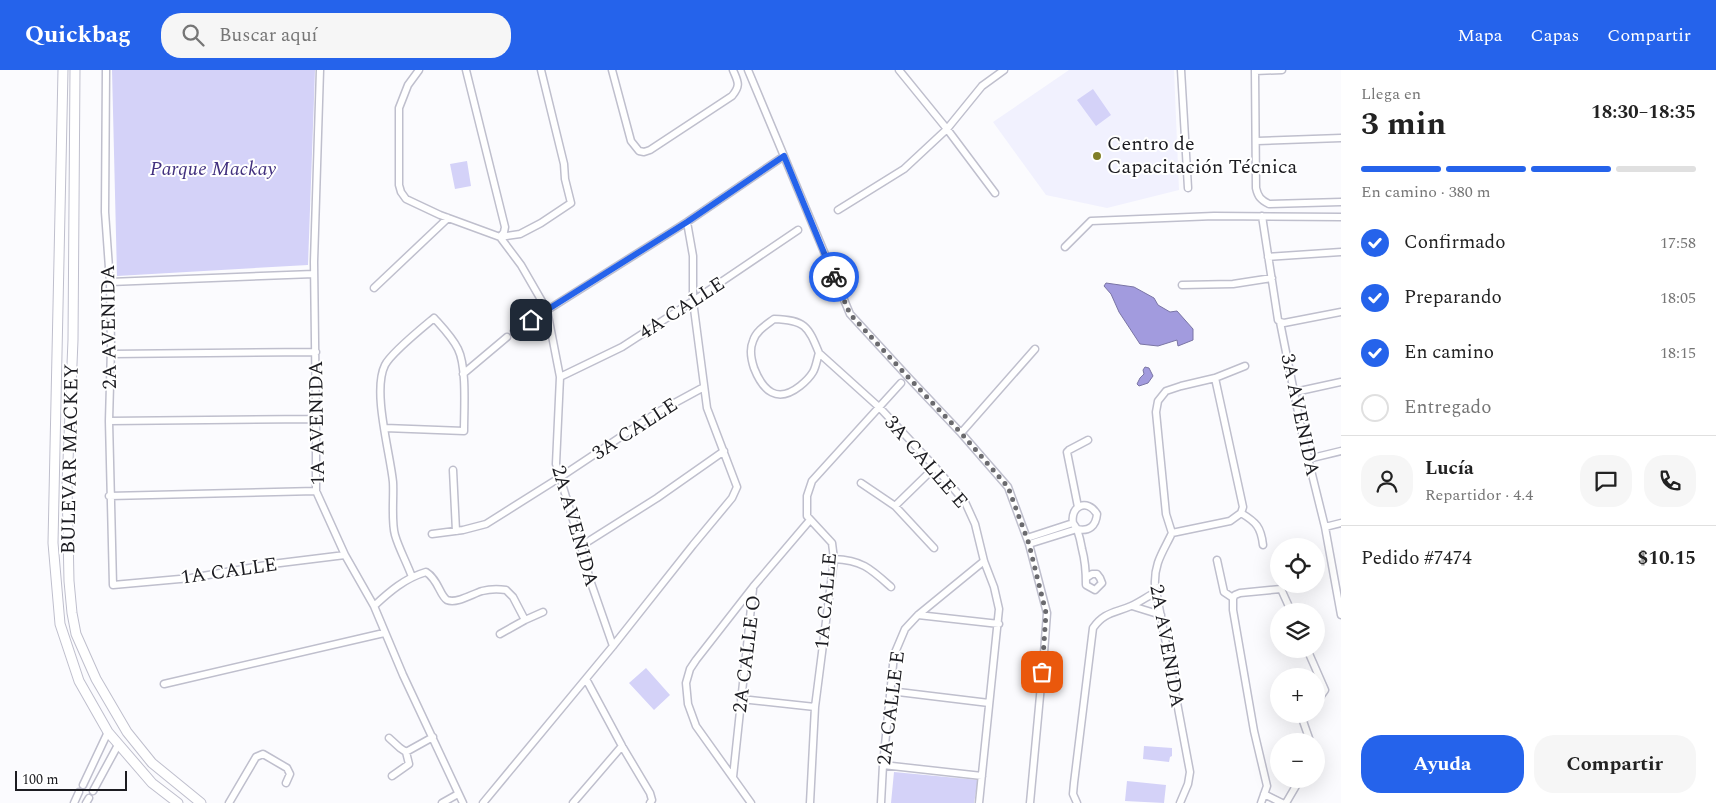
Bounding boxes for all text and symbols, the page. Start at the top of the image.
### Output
search box [161,13,511,58]
text: Quickbag [25,17,131,53]
icon: search [179,21,207,49]
text: Buscar aquí [219,21,318,50]
text: Mapa [1457,22,1503,49]
text: Capas [1531,22,1579,49]
text: Compartir [1607,22,1691,49]
text: Llega en [1361,82,1421,106]
text: 18:30–18:35 [1591,98,1696,127]
text: 3 min [1361,100,1446,149]
place label: Centro de Capacitación Técnica [1107,129,1298,182]
marker: Centro de Capacitación Técnica [1091,150,1103,162]
park label: Parque Mackay [150,154,276,184]
text: En camino · 380 m [1361,180,1491,204]
text: Confirmado [1404,228,1505,257]
icon: check [1361,229,1389,257]
text: 17:58 [1660,231,1696,255]
courier [809,252,859,302]
icon: bike [820,263,848,291]
street label: 2A AVENIDA [93,264,125,390]
street label: 4A CALLE [633,269,731,347]
text: Preparando [1404,283,1502,312]
icon: check [1361,284,1389,312]
text: 18:05 [1660,286,1696,310]
pin [510,299,552,341]
icon: home [517,306,545,334]
text: En camino [1404,338,1494,367]
icon: check [1361,339,1389,367]
text: 18:15 [1660,341,1696,365]
street label: 3A AVENIDA [1272,351,1328,479]
street label: 1A AVENIDA [301,360,333,486]
street label: BULEVAR MACKEY [53,364,87,554]
street label: 3A CALLE [586,390,684,468]
text: Entregado [1404,393,1491,422]
street label: 3A CALLE E [877,409,975,515]
text: Lucía [1425,454,1474,483]
button: person [1361,455,1413,507]
button: chat [1580,455,1632,507]
button: phone [1644,455,1696,507]
street label: 2A AVENIDA [543,462,607,590]
text: Repartidor · 4.4 [1425,483,1533,507]
map controls [1270,538,1325,788]
button: locate [1270,538,1325,593]
text: Pedido #7474 [1361,544,1472,573]
text: $10.15 [1638,544,1696,573]
street label: 1A CALLE [179,549,279,593]
street label: 1A CALLE [807,551,845,651]
street label: 2A AVENIDA [1141,582,1193,710]
street label: 2A CALLE O [725,594,769,714]
button: layers [1270,603,1325,658]
street label: 2A CALLE E [869,649,913,767]
pin [1021,651,1063,693]
icon: bag [1028,658,1056,686]
button: + [1270,668,1325,723]
button: − [1270,733,1325,788]
button: Ayuda [1361,735,1524,793]
button: Compartir [1534,735,1696,793]
scale bar [15,768,128,791]
text: 100 m [22,769,59,790]

